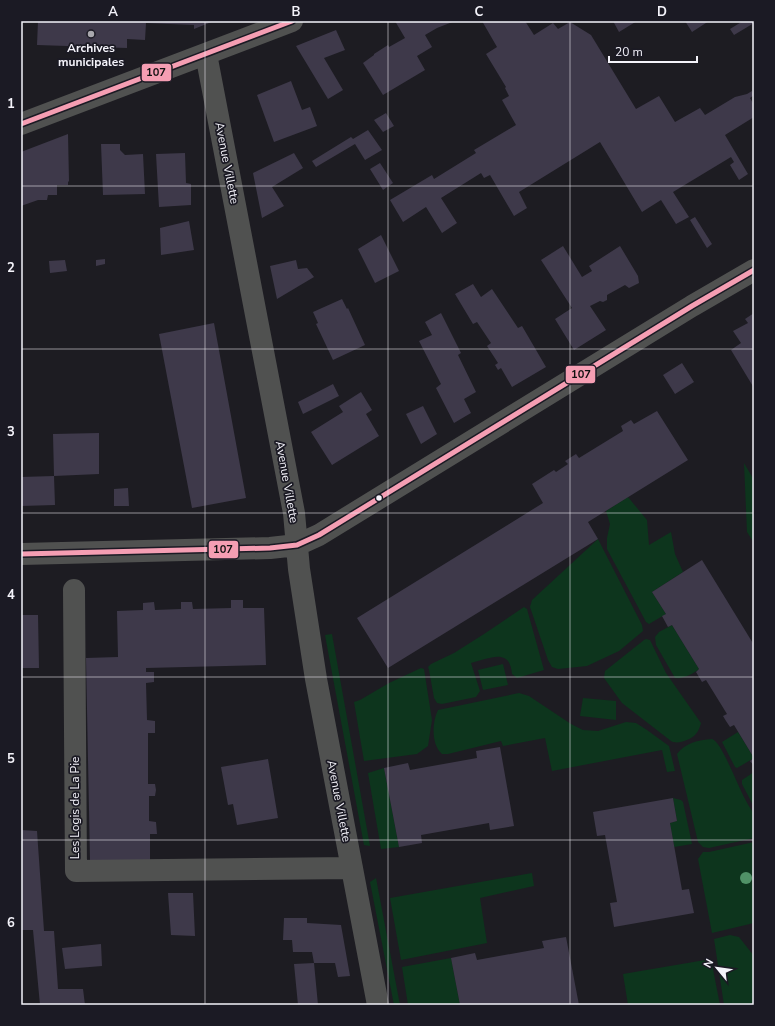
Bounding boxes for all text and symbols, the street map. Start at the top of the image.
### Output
text: A [108,3,118,21]
text: B [292,3,301,21]
text: C [475,3,484,21]
text: D [657,3,667,21]
marker: Archives municipales [86,29,96,39]
scale bar [609,38,697,64]
place label: Archives municipales [58,40,124,70]
text: 20 m [615,44,643,60]
line badge: 107 [141,63,172,82]
text: 107 [146,65,166,80]
text: 1 [7,95,15,113]
street label: Avenue Villette [211,121,243,205]
text: 2 [7,259,15,277]
line badge: 107 [565,365,596,384]
text: 107 [571,367,591,382]
text: 3 [7,423,15,441]
street label: Avenue Villette [272,440,302,524]
unlabelled marker [374,493,384,503]
line badge: 107 [208,540,239,559]
text: 107 [213,542,233,557]
text: 4 [7,586,15,604]
text: 5 [7,750,15,768]
street label: Les Logis de La Pie [67,757,83,859]
street label: Avenue Villette [323,759,355,843]
text: 6 [7,914,15,932]
north arrow [697,948,737,988]
text: N [700,956,717,971]

